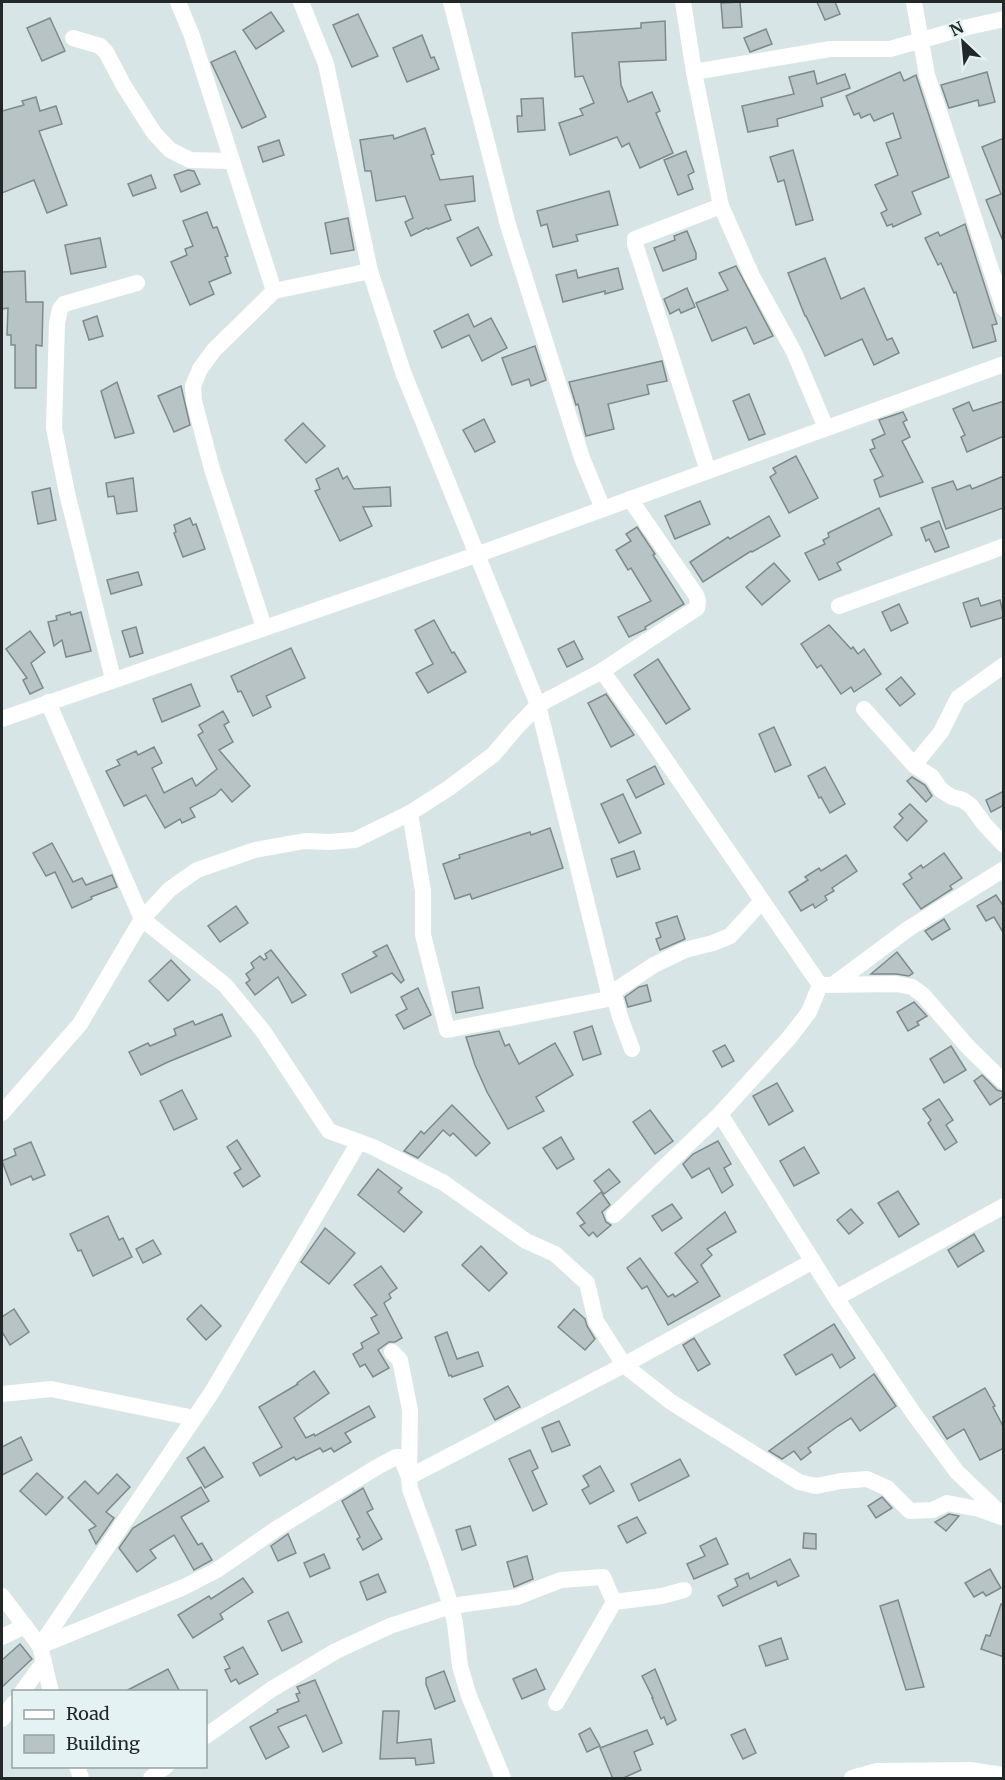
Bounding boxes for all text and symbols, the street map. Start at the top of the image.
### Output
north arrow [933,12,993,72]
text: N [946,17,967,40]
legend [12,1690,207,1768]
text: Road [66,1702,110,1725]
text: Building [66,1732,140,1755]

